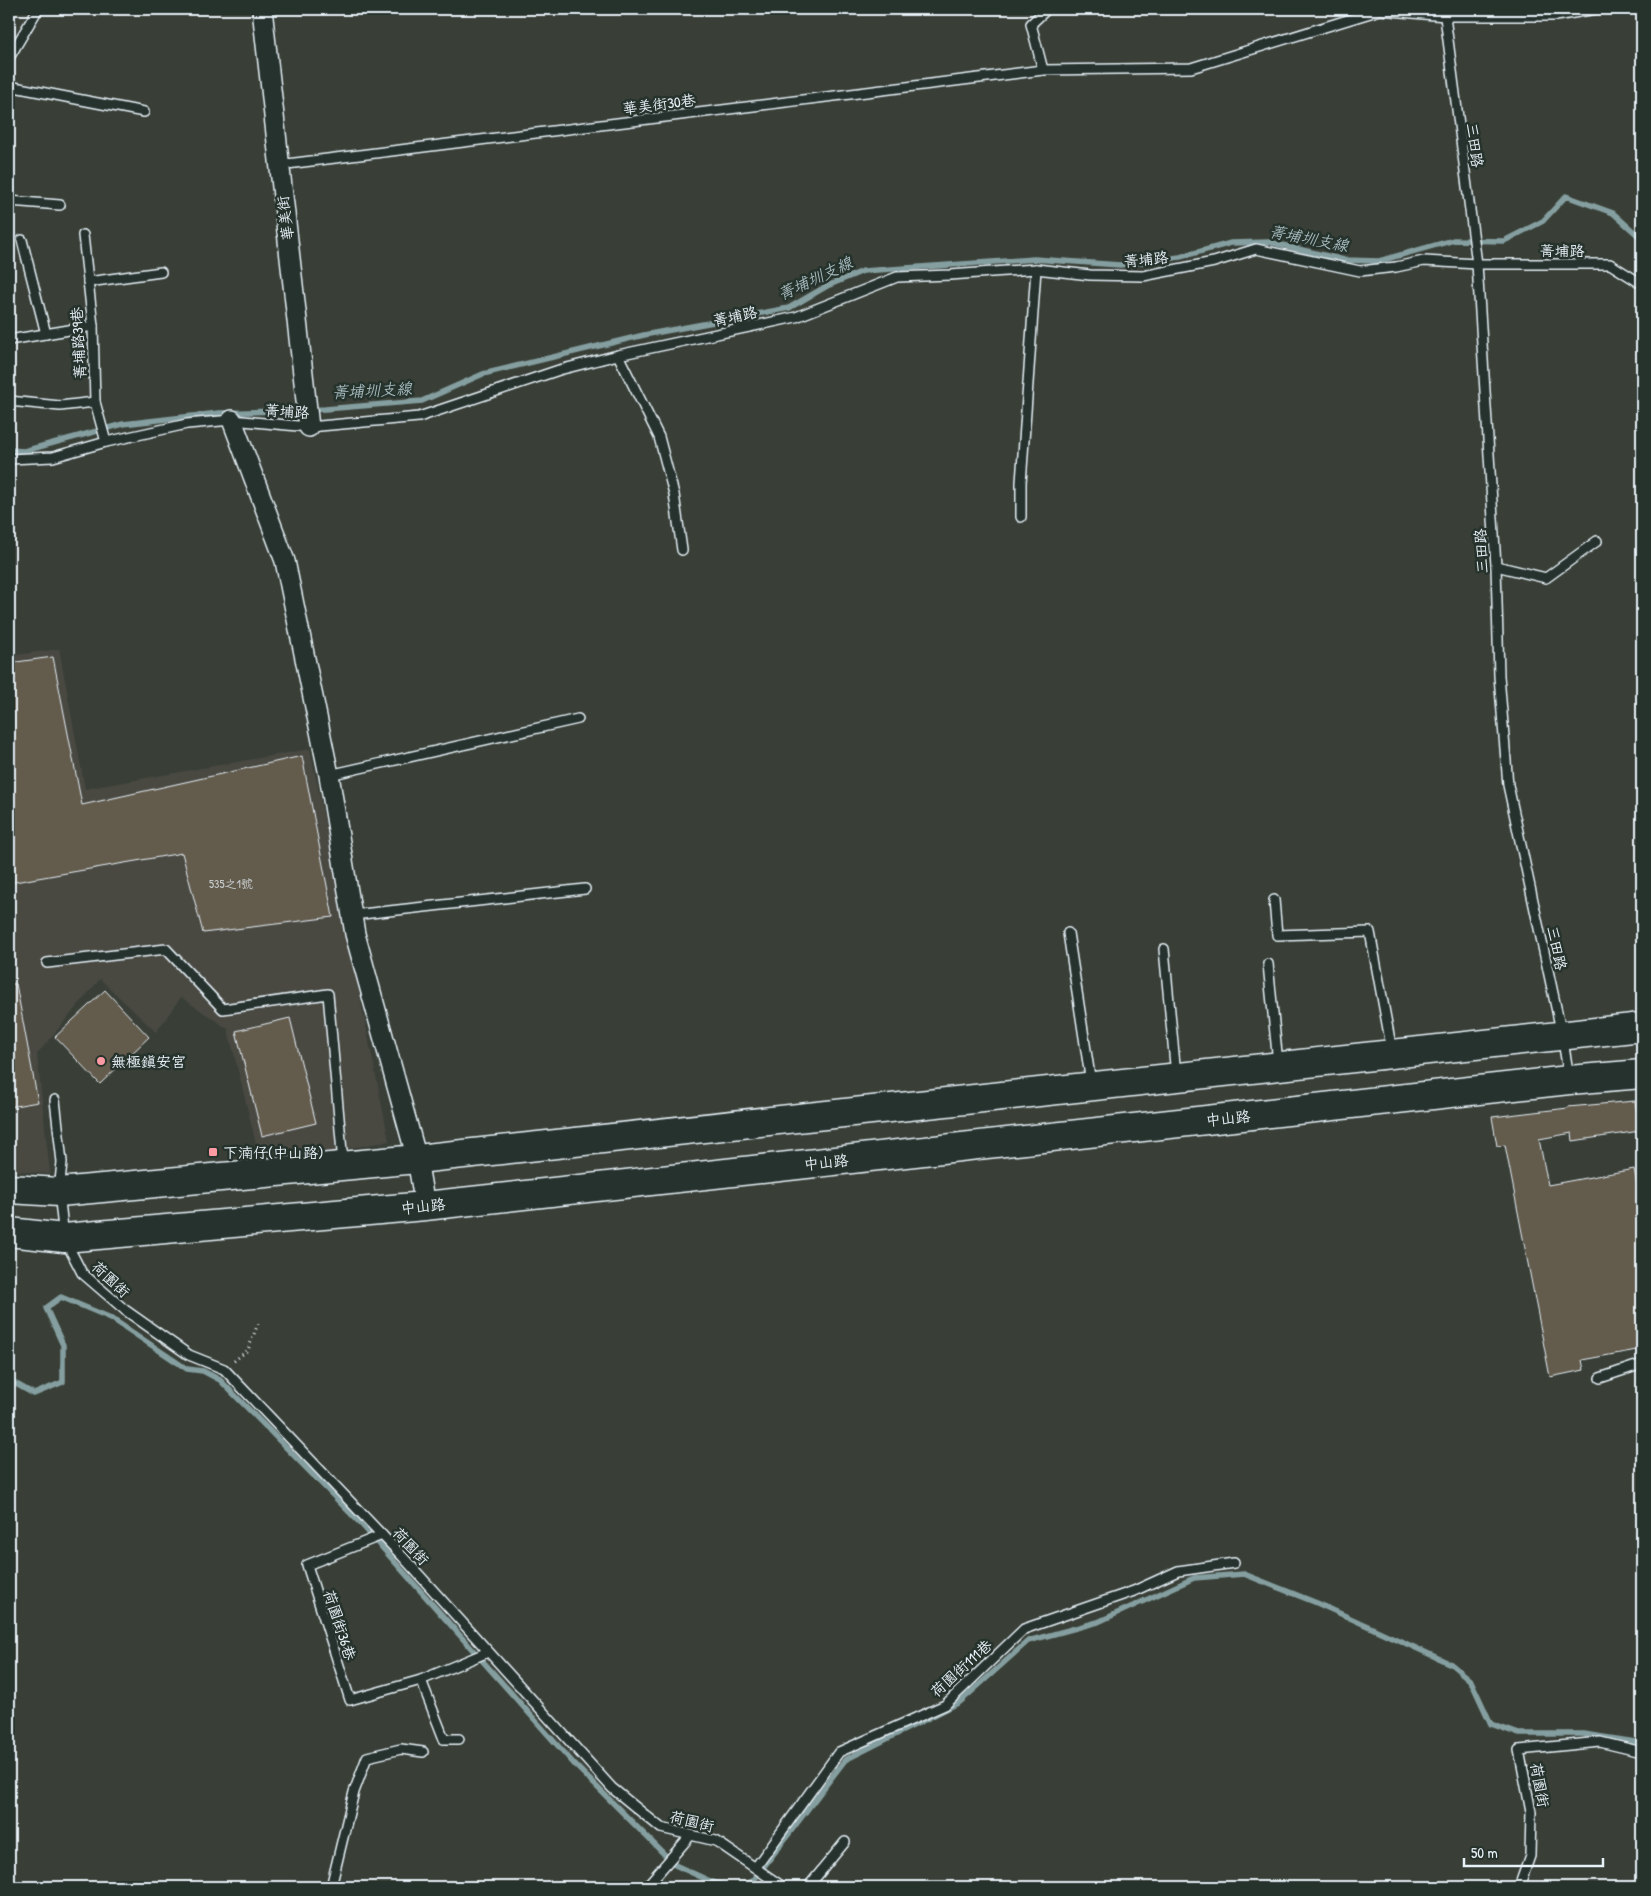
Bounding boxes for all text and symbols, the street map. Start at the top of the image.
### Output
street label: 華美街30巷 [621,89,697,119]
street label: 三田路 [1461,121,1489,169]
street label: 華美街 [272,194,298,242]
water label: 菁埔圳支線 [1268,220,1351,257]
street label: 菁埔路 [1539,240,1585,261]
street label: 菁埔路 [1123,246,1169,272]
water label: 菁埔圳支線 [774,251,857,305]
street label: 菁埔路 [711,301,759,331]
street label: 菁埔路39巷 [66,306,90,380]
water label: 菁埔圳支線 [331,377,414,403]
street label: 菁埔路 [264,399,310,423]
street label: 三田路 [1469,528,1493,574]
house number: 535之1號 [209,875,253,892]
street label: 三田路 [1542,924,1572,972]
place label: 無極鎮安宮 [111,1051,186,1072]
marker: 無極鎮安宮 [95,1055,107,1067]
street label: 中山路 [1205,1105,1251,1131]
place label: 下湳仔(中山路) [223,1142,323,1163]
marker: 下湳仔(中山路) [207,1146,219,1158]
street label: 中山路 [803,1149,849,1175]
street label: 中山路 [400,1193,446,1219]
street label: 荷園街 [87,1256,135,1302]
street label: 荷園街 [388,1522,434,1570]
street label: 荷園街36巷 [319,1587,361,1663]
street label: 荷園街111巷 [926,1635,996,1701]
street label: 荷園街 [1526,1761,1554,1809]
street label: 荷園街 [668,1805,716,1837]
scale bar [1464,1836,1602,1868]
text: 50 m [1471,1842,1498,1863]

